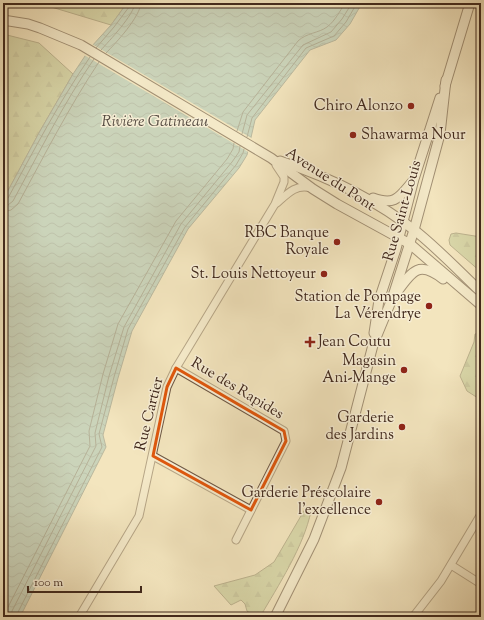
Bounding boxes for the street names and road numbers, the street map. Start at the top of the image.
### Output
street label: Avenue du Pont [281,143,379,217]
street label: Rue Saint-Louis [379,158,427,264]
street label: Rue des Rapides [187,353,287,425]
street label: Rue Cartier [131,375,169,453]

